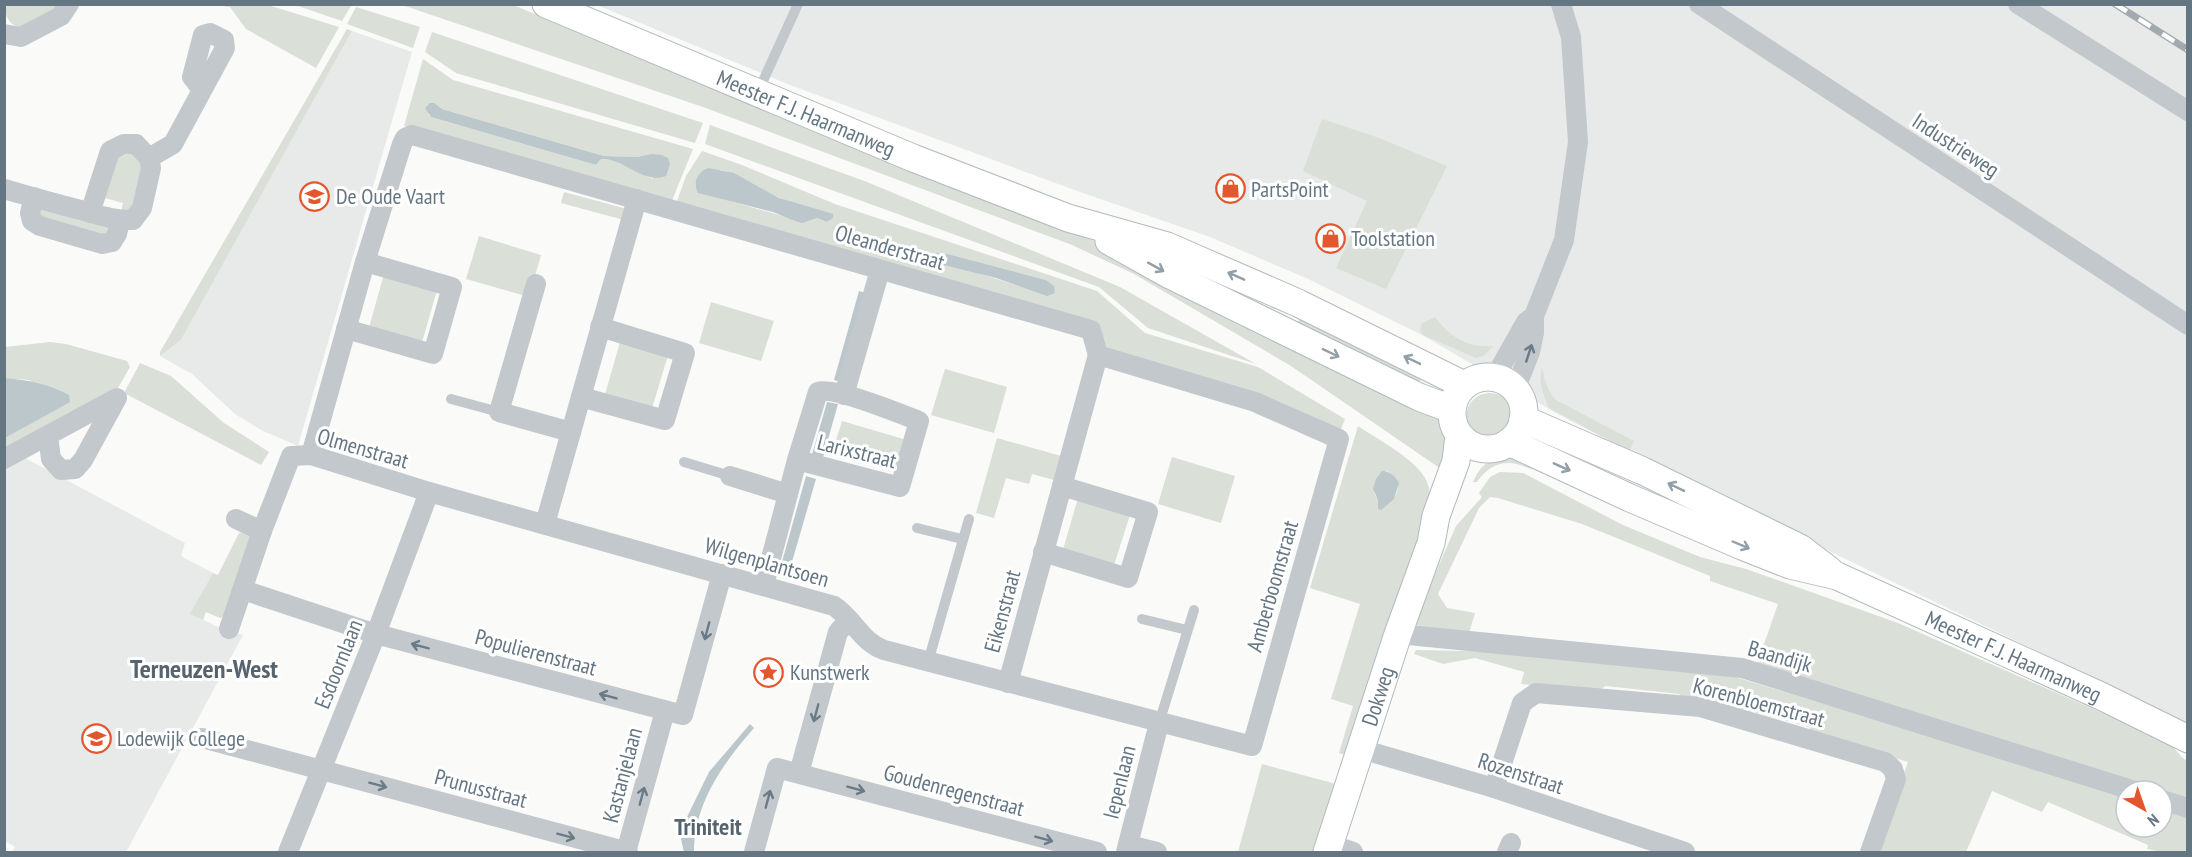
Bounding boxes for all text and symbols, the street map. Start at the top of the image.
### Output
street label: Meester F.J. Haarmanweg [713,63,899,163]
street label: Industrieweg [1907,106,2005,184]
shop icon: PartsPoint [1214,173,1246,205]
place label: PartsPoint [1251,175,1328,203]
school or university icon: De Oude Vaart [299,180,331,212]
place label: De Oude Vaart [336,182,445,210]
street label: Oleanderstraat [832,218,948,276]
shop icon: Toolstation [1314,222,1346,254]
place label: Toolstation [1351,224,1435,252]
one-way arrow [1147,261,1164,273]
one-way arrow [1227,270,1245,282]
one-way arrow [1524,344,1535,363]
one-way arrow [1321,348,1339,360]
one-way arrow [1403,353,1421,365]
street label: Olmenstraat [314,422,412,474]
street label: Larixstraat [814,428,900,474]
one-way arrow [1552,462,1570,473]
one-way arrow [1668,481,1686,493]
street label: Amberboomstraat [1240,517,1304,655]
street label: Wilgenplantsoen [702,531,832,593]
one-way arrow [1731,540,1749,551]
street label: Eikenstraat [978,567,1026,655]
street label: Meester F.J. Haarmanweg [1921,604,2106,708]
street label: Esdoornlaan [308,615,368,713]
one-way arrow [701,621,712,640]
street label: Populierenstraat [472,622,600,682]
street label: Baandijk [1745,634,1816,679]
one-way arrow [411,639,430,651]
district label: Terneuzen-West [130,652,278,685]
place icon: Kunstwerk [753,656,785,688]
place label: Kunstwerk [790,658,870,686]
street label: Dokweg [1355,663,1401,729]
street label: Korenbloemstraat [1690,671,1828,733]
one-way arrow [599,689,618,701]
one-way arrow [810,703,821,722]
school or university icon: Lodewijk College [80,722,112,754]
place label: Lodewijk College [117,724,245,752]
street label: Kastanjelaan [596,724,648,826]
street label: Iepenlaan [1096,742,1142,822]
street label: Rozenstraat [1475,746,1567,800]
street label: Goudenregenstraat [881,758,1027,822]
street label: Prunusstraat [432,762,530,814]
north arrow [2114,779,2174,839]
one-way arrow [368,780,387,792]
one-way arrow [846,783,865,795]
one-way arrow [636,786,648,805]
one-way arrow [763,790,775,809]
text: N [2144,810,2163,831]
district label: Triniteit [674,811,742,842]
one-way arrow [556,830,575,842]
one-way arrow [1034,833,1053,845]

